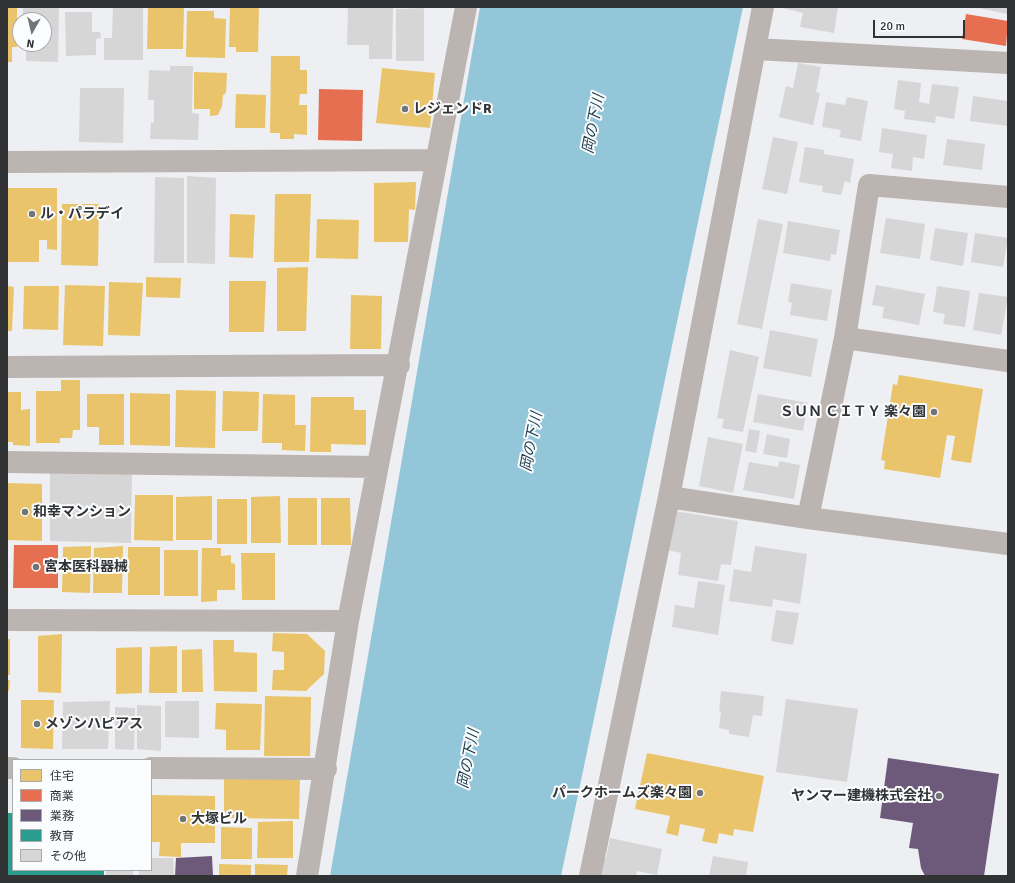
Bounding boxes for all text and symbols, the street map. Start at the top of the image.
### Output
north arrow [12,12,52,52]
scale bar [875,12,967,38]
text: 20 m [880,19,905,34]
text: N [26,36,35,50]
water label: 岡の下川 [579,93,609,155]
place label: レジェンドR [413,101,492,117]
marker: レジェンドR [400,104,410,114]
place label: ル・パラデイ [40,206,124,222]
marker: ル・パラデイ [27,209,37,219]
place label: ＳＵＮ ＣＩＴＹ 楽々園 [780,404,926,420]
marker: ＳＵＮ ＣＩＴＹ 楽々園 [929,407,939,417]
water label: 岡の下川 [517,411,547,473]
place label: 和幸マンション [33,504,131,520]
marker: 和幸マンション [20,507,30,517]
place label: 宮本医科器械 [44,559,128,575]
marker: 宮本医科器械 [31,562,41,572]
place label: メゾンハピアス [45,716,143,732]
marker: メゾンハピアス [32,719,42,729]
water label: 岡の下川 [454,728,484,790]
legend [12,759,152,871]
text: 住宅 [50,769,74,784]
place label: パークホームズ楽々園 [552,785,692,801]
marker: パークホームズ楽々園 [695,788,705,798]
place label: ヤンマー建機株式会社 [791,788,931,804]
text: 商業 [50,789,74,804]
marker: ヤンマー建機株式会社 [934,791,944,801]
text: 業務 [50,809,74,824]
place label: 大塚ビル [191,811,247,827]
marker: 大塚ビル [178,814,188,824]
text: 教育 [50,829,74,844]
text: その他 [50,849,86,864]

